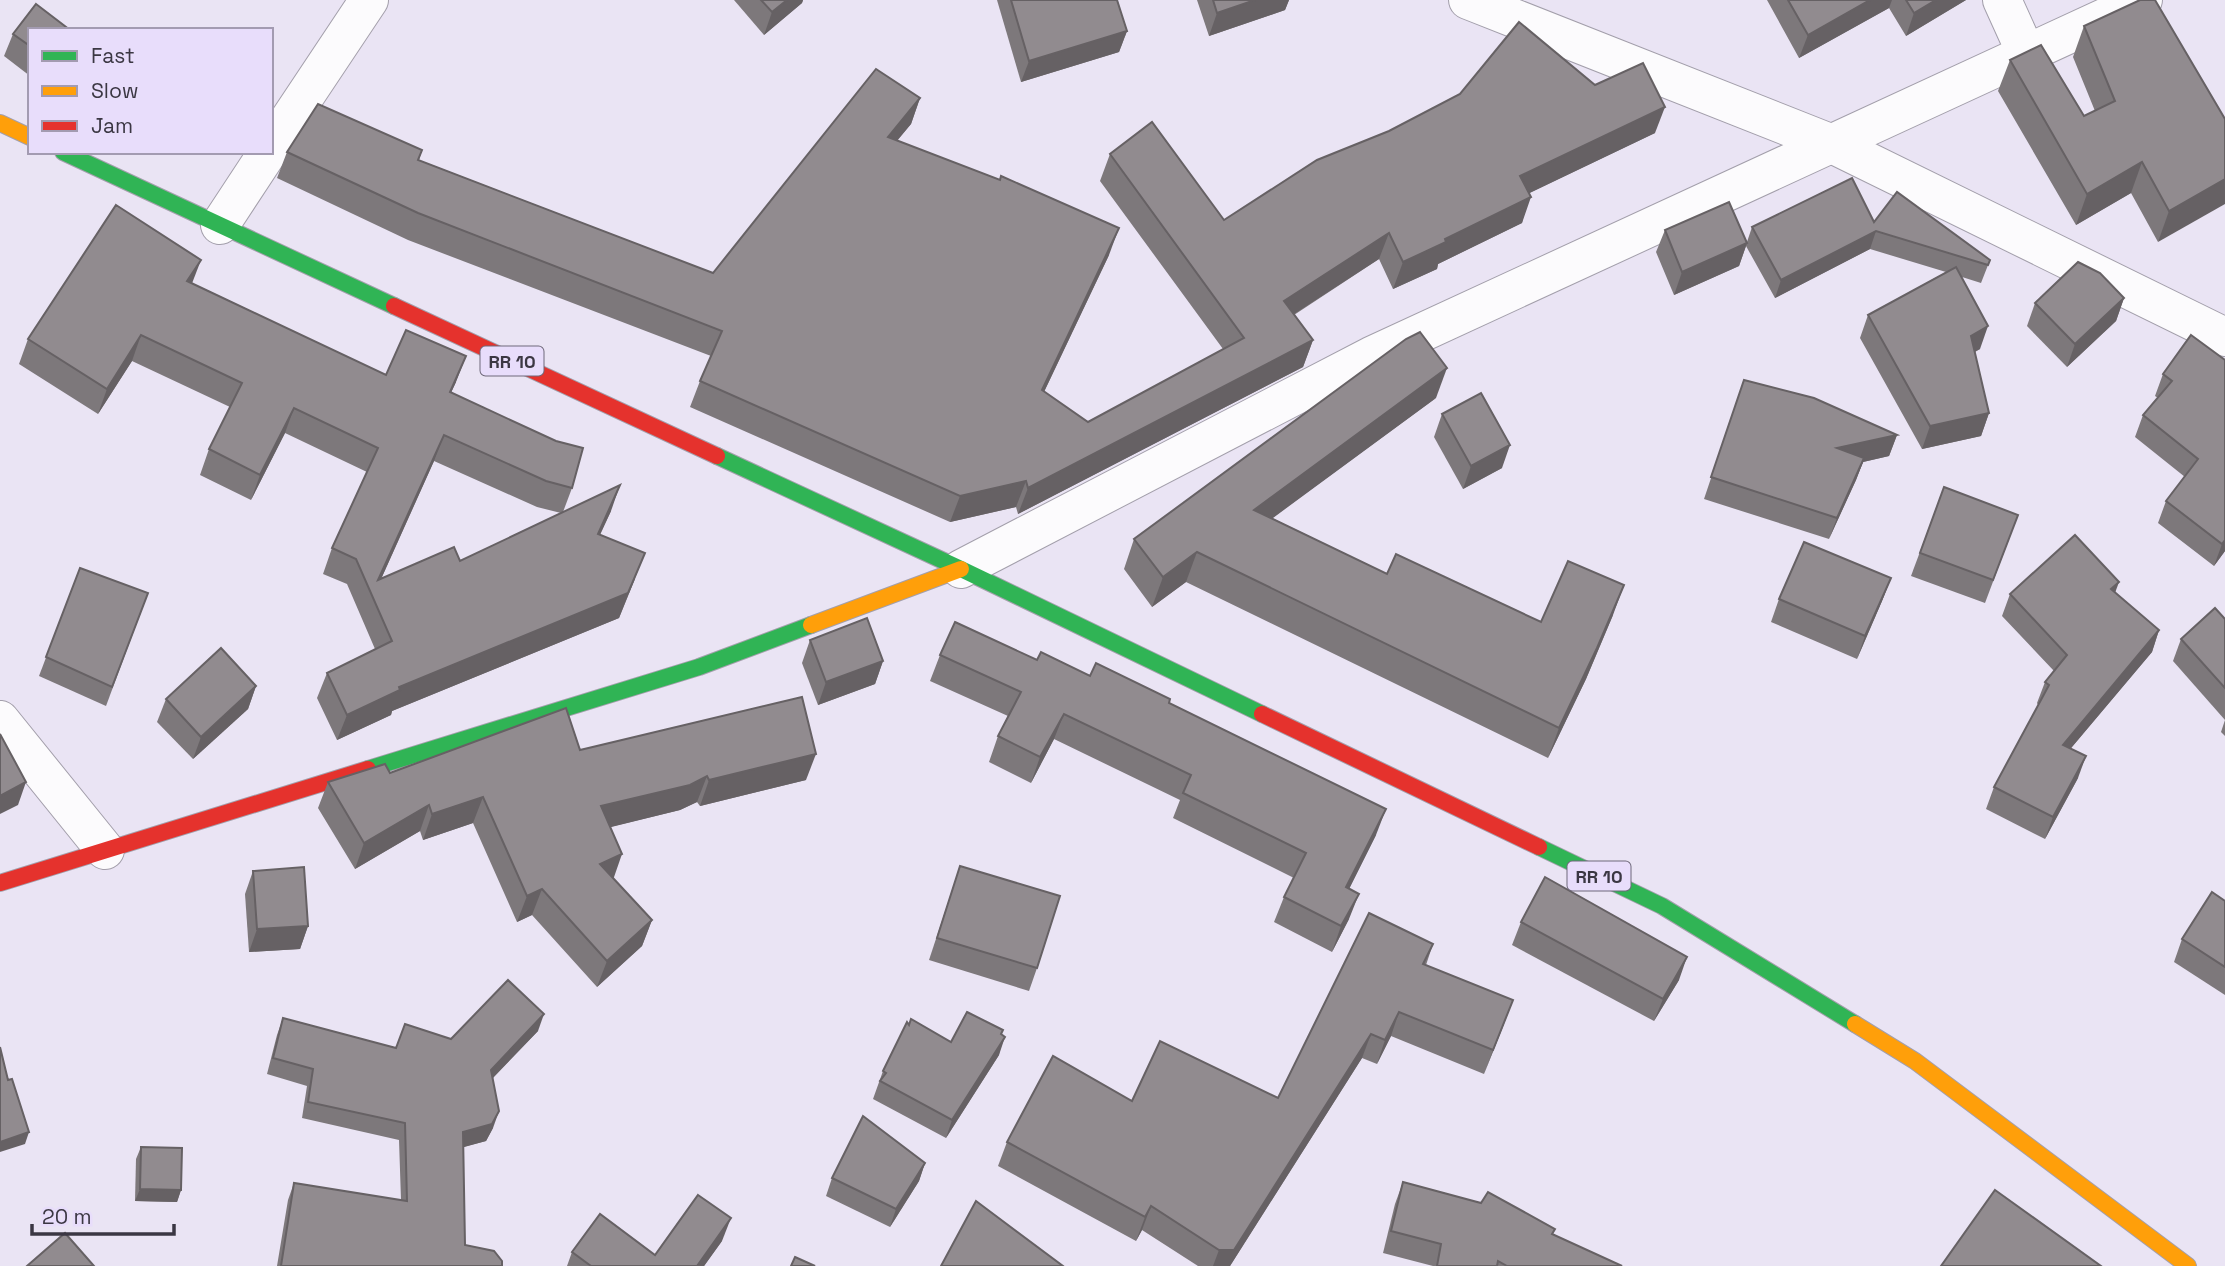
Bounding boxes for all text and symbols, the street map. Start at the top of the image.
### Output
legend [28,28,273,154]
text: Fast [91,42,135,69]
text: Slow [91,77,139,104]
text: Jam [91,112,133,139]
road number: RR 10 [480,346,544,376]
road number: RR 10 [1568,862,1630,890]
scale bar [32,1192,173,1236]
text: 20 m [42,1203,92,1230]

